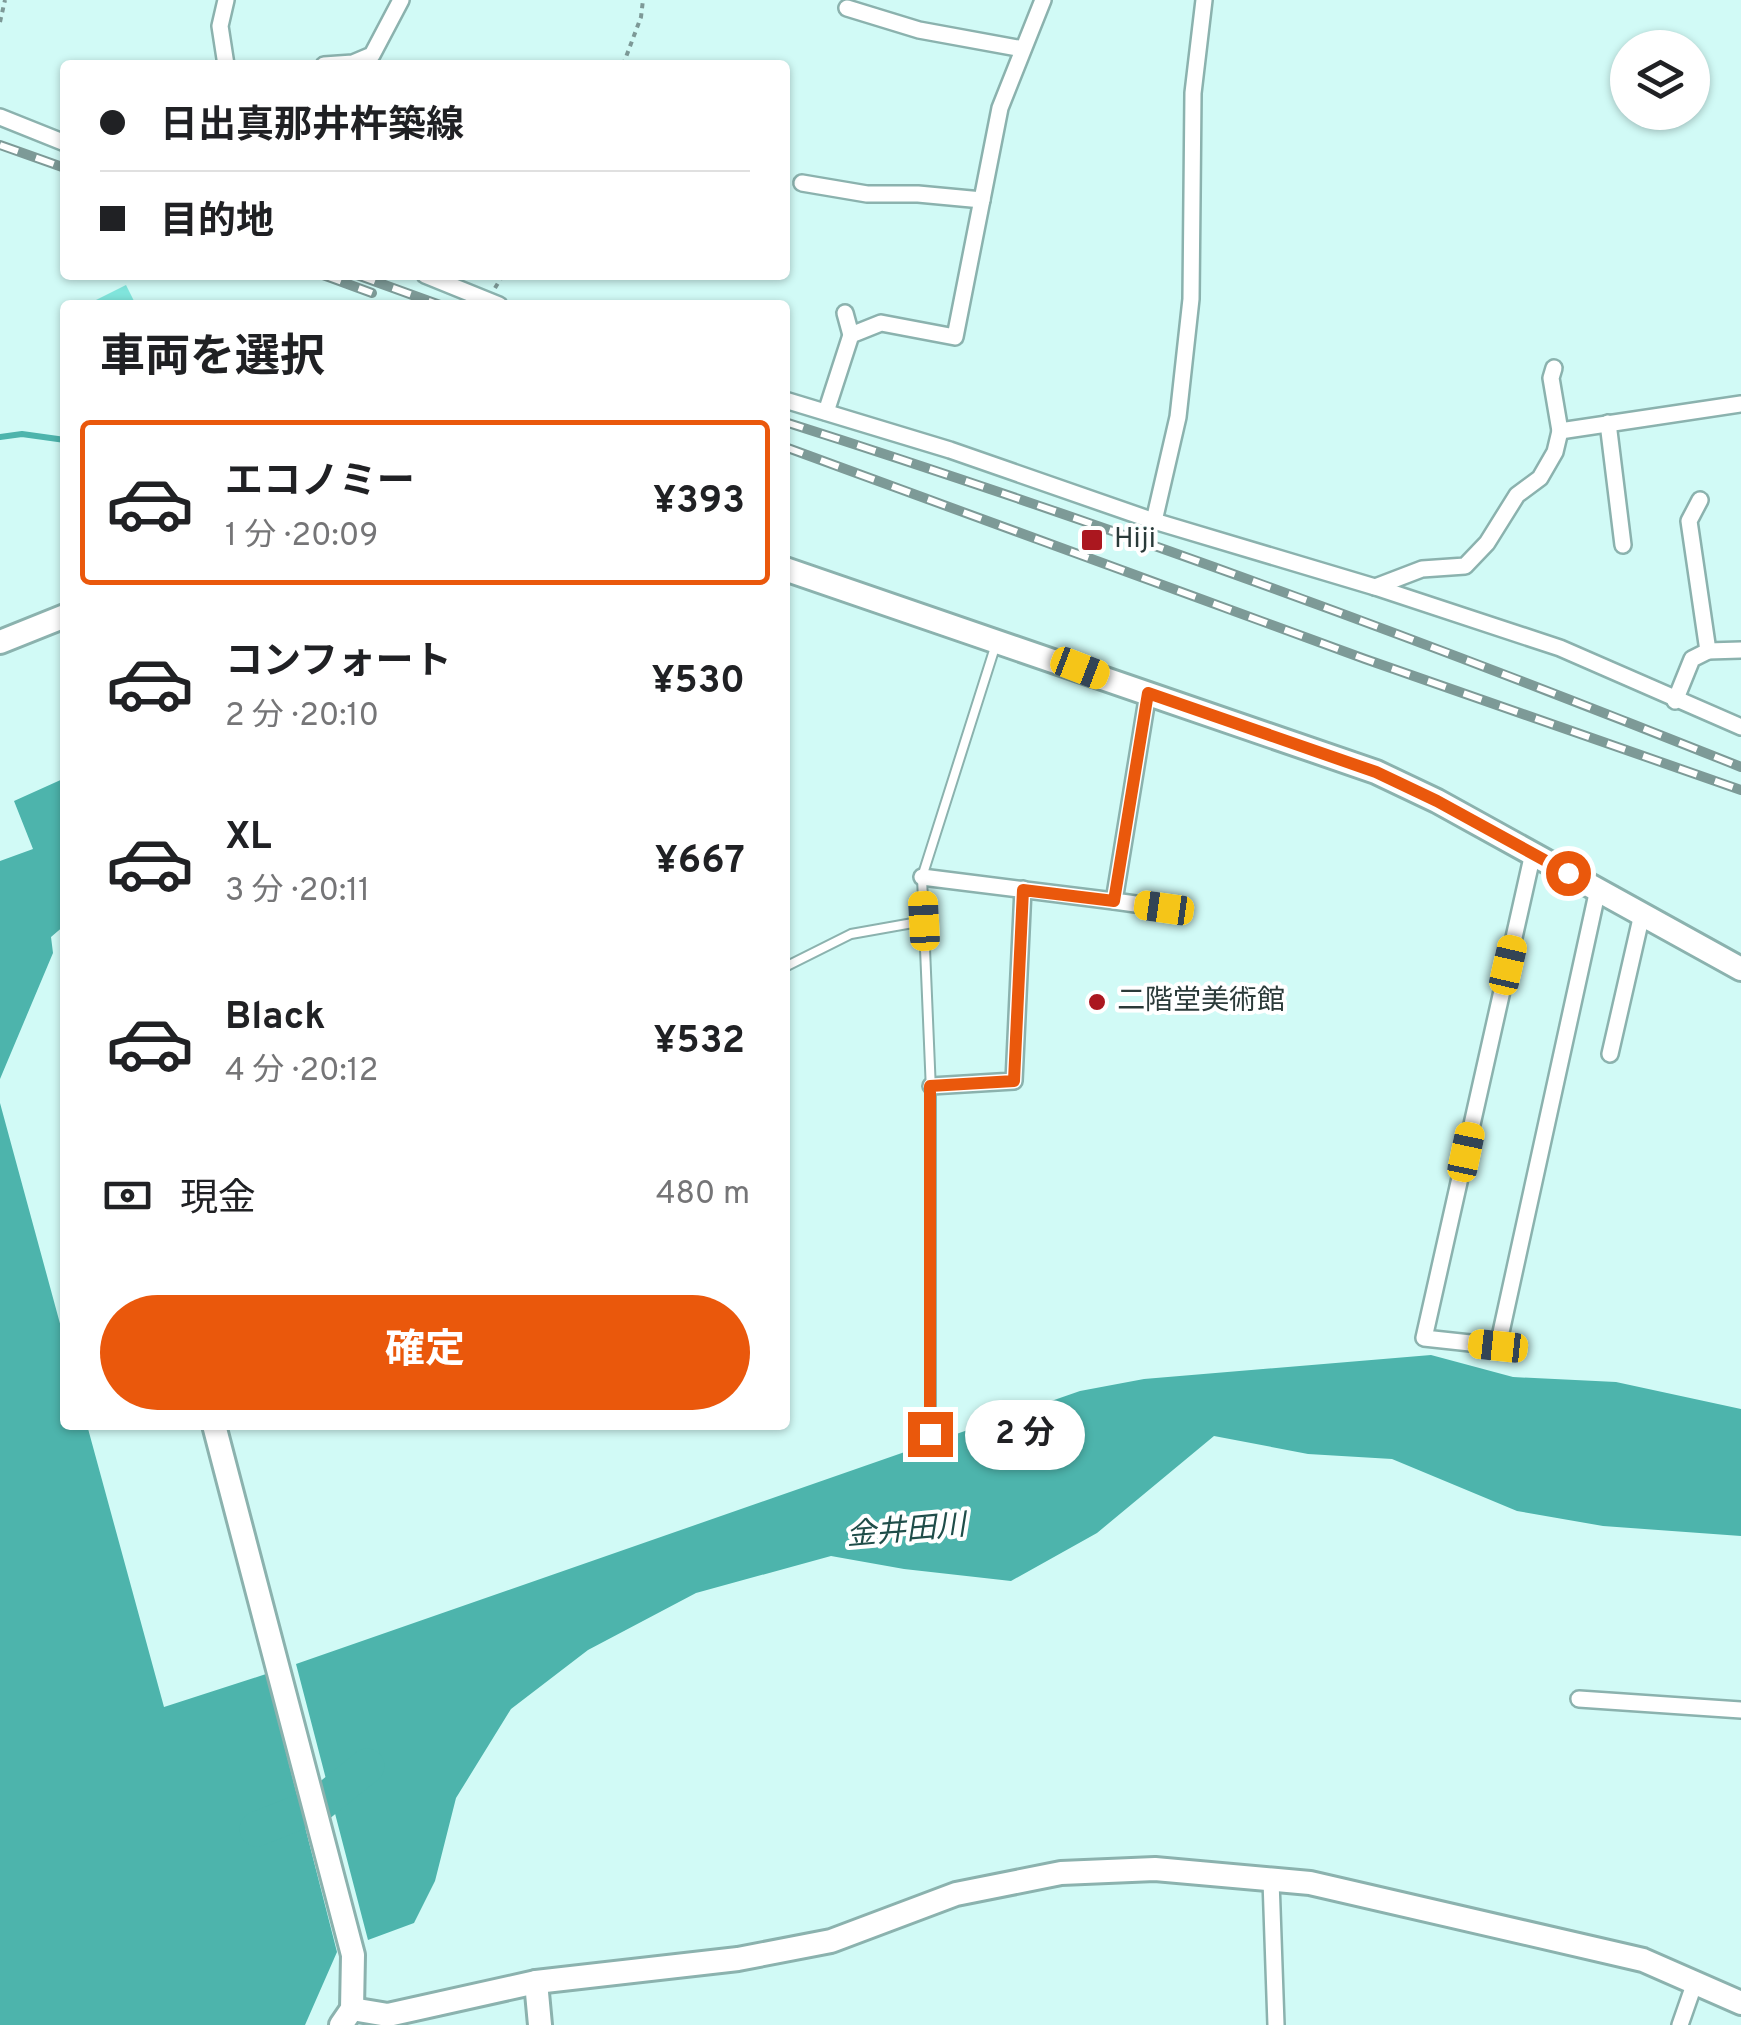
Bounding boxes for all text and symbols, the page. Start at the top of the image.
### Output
map controls [1610,30,1710,130]
button: layers [1610,30,1710,130]
text: 日出真那井杵築線 [160,103,464,152]
text: 目的地 [160,199,274,248]
text: 車両を選択 [100,331,325,388]
icon: car [105,458,195,548]
text: エコノミー [225,459,415,508]
text: ¥393 [653,478,745,527]
text: 1 分 · 20:09 [225,517,378,557]
place label: Hiji [1114,522,1156,558]
marker: Hiji [1079,527,1105,553]
icon: car [105,638,195,728]
text: コンフォート [225,639,452,688]
car [1047,643,1113,693]
text: ¥530 [652,658,745,707]
text: 2 分 · 20:10 [225,697,379,737]
text: XL [225,814,272,863]
icon: car [105,818,195,908]
text: ¥667 [655,838,745,887]
route start [1546,851,1591,896]
text: 3 分 · 20:11 [225,872,370,912]
car [1132,889,1196,927]
car [907,890,941,952]
car [1487,932,1529,998]
place label: 二階堂美術館 [1117,984,1285,1020]
marker: 二階堂美術館 [1086,991,1108,1013]
text: Black [225,994,325,1043]
icon: car [105,998,195,1088]
text: ¥532 [653,1018,745,1067]
text: 4 分 · 20:12 [225,1052,378,1092]
car [1445,1120,1487,1184]
icon: cash [100,1168,155,1223]
text: 480 m [656,1175,750,1215]
text: 現金 [180,1176,256,1225]
button: 確定 [100,1295,750,1410]
car [1467,1328,1529,1364]
callout: 2 分 [965,1399,1085,1469]
route end [908,1412,953,1457]
text: 2 分 [995,1415,1055,1455]
water label: 金井田川 [845,1508,970,1556]

